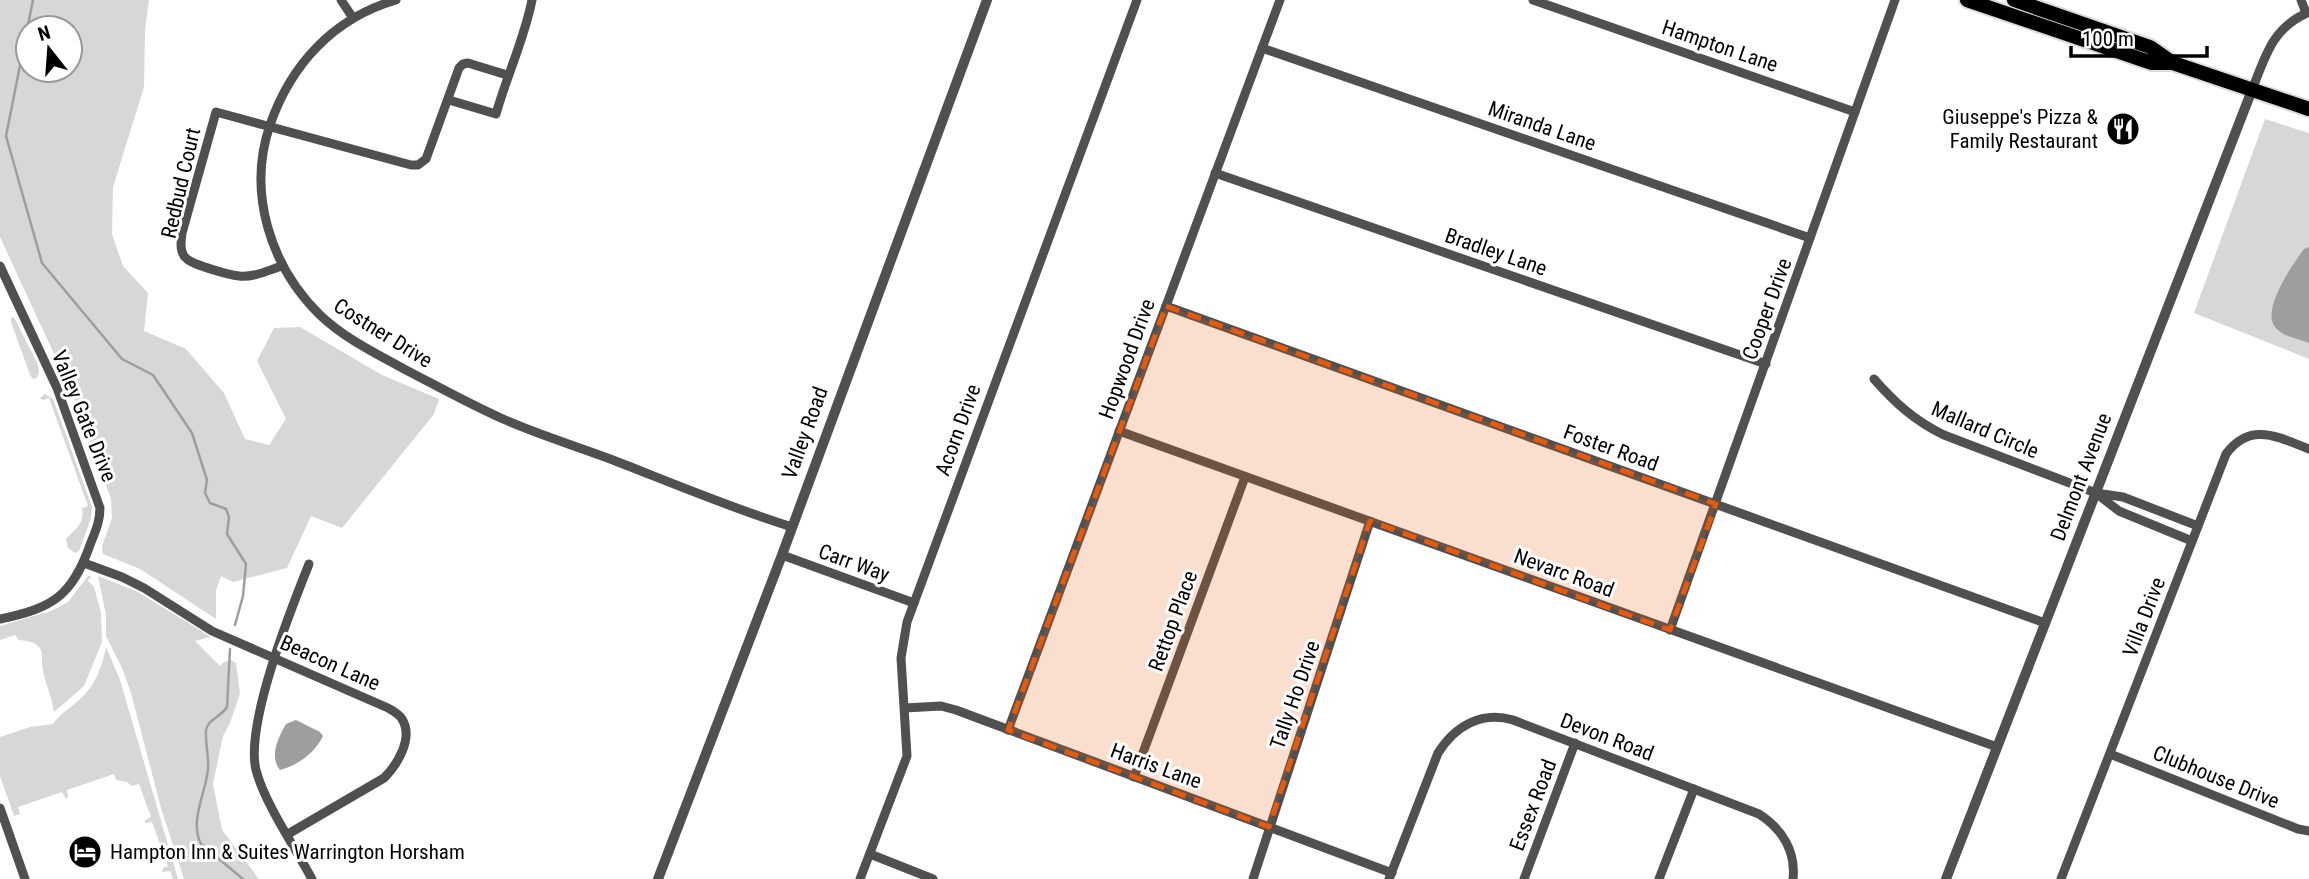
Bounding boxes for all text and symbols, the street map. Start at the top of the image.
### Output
north arrow [14,14,84,84]
scale bar [2071,14,2208,58]
street label: Hampton Lane [1659,15,1781,77]
text: N [35,21,53,46]
text: 100 m [2082,27,2134,51]
street label: Miranda Lane [1485,96,1599,156]
place label: Giuseppe's Pizza & Family Restaurant [1942,105,2099,153]
restaurant icon: Giuseppe's Pizza & Family Restaurant [2104,110,2142,148]
street label: Redbud Court [157,125,205,241]
street label: Bradley Lane [1442,223,1550,281]
street label: Cooper Drive [1738,255,1797,363]
street label: Costner Drive [329,293,437,373]
street label: Hopwood Drive [1094,296,1160,422]
street label: Valley Gate Drive [47,347,121,485]
street label: Acorn Drive [930,381,986,479]
street label: Valley Road [777,384,833,482]
street label: Mallard Circle [1928,397,2042,463]
street label: Delmont Avenue [2046,410,2116,544]
street label: Foster Road [1560,420,1662,476]
street label: Carr Way [815,539,893,587]
street label: Nevarc Road [1511,544,1617,602]
street label: Rettop Place [1144,567,1202,674]
street label: Villa Drive [2118,574,2170,660]
street label: Beacon Lane [276,630,384,696]
street label: Tally Ho Drive [1265,637,1325,752]
street label: Devon Road [1557,708,1657,766]
street label: Harris Lane [1107,738,1205,794]
street label: Clubhouse Drive [2149,741,2283,813]
street label: Essex Road [1505,756,1561,854]
hotel icon: Hampton Inn & Suites Warrington Horsham [66,833,104,871]
place label: Hampton Inn & Suites Warrington Horsham [110,840,465,864]

